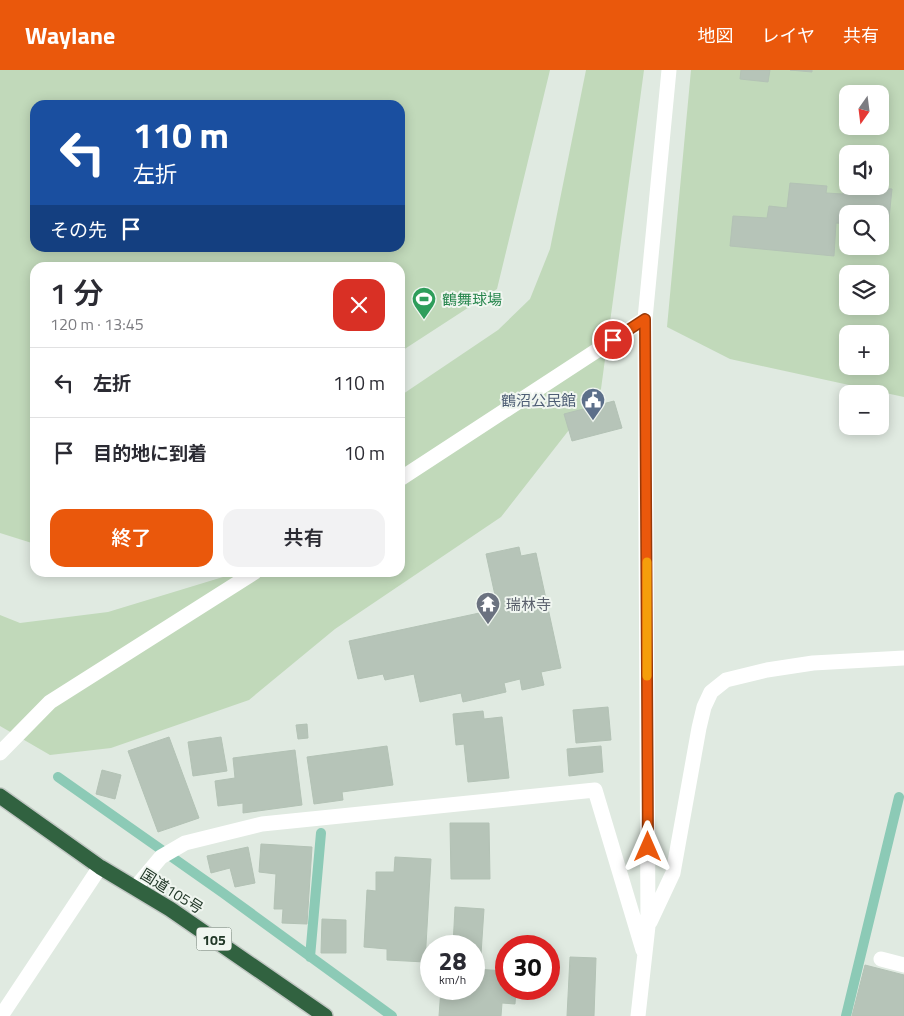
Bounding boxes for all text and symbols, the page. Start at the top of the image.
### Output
text: Waylane [25,17,115,53]
text: 地図 [698,22,734,49]
text: レイヤ [762,22,815,49]
text: 共有 [843,22,879,49]
north arrow [839,85,889,135]
map controls [839,85,889,435]
text: 110 m [133,108,229,162]
icon: left [50,120,115,185]
button: sound [839,145,889,195]
text: 左折 [133,157,177,191]
button: search [839,205,889,255]
text: その先 [50,215,107,244]
icon: arrive [117,215,145,243]
button: layers [839,265,889,315]
text: 1 分 [50,270,103,316]
button: close [333,279,385,331]
sports icon: 鶴舞球場 [411,286,437,320]
place label: 鶴舞球場 [442,288,502,311]
text: 120 m · 13:45 [50,312,144,336]
pin [592,319,634,361]
button: + [839,325,889,375]
icon: arrive [599,326,627,354]
text: 左折 [93,368,131,397]
text: 110 m [333,368,385,397]
icon: left [50,369,78,397]
button: − [839,385,889,435]
public building icon: 鶴沼公民館 [580,387,606,421]
place label: 鶴沼公民館 [501,389,576,412]
text: 目的地に到着 [93,438,207,467]
text: 10 m [344,438,385,467]
icon: arrive [50,439,78,467]
button: 終了 [50,509,213,567]
button: 共有 [223,509,385,567]
temple icon: 瑞林寺 [475,591,501,625]
place label: 瑞林寺 [506,593,551,616]
position arrow [621,820,673,872]
street label: 国道105号 [136,863,208,919]
road number: 105 [196,928,232,951]
speed limit sign: 30 [495,935,560,1000]
text: 28 [438,942,467,980]
text: km/h [439,970,466,989]

